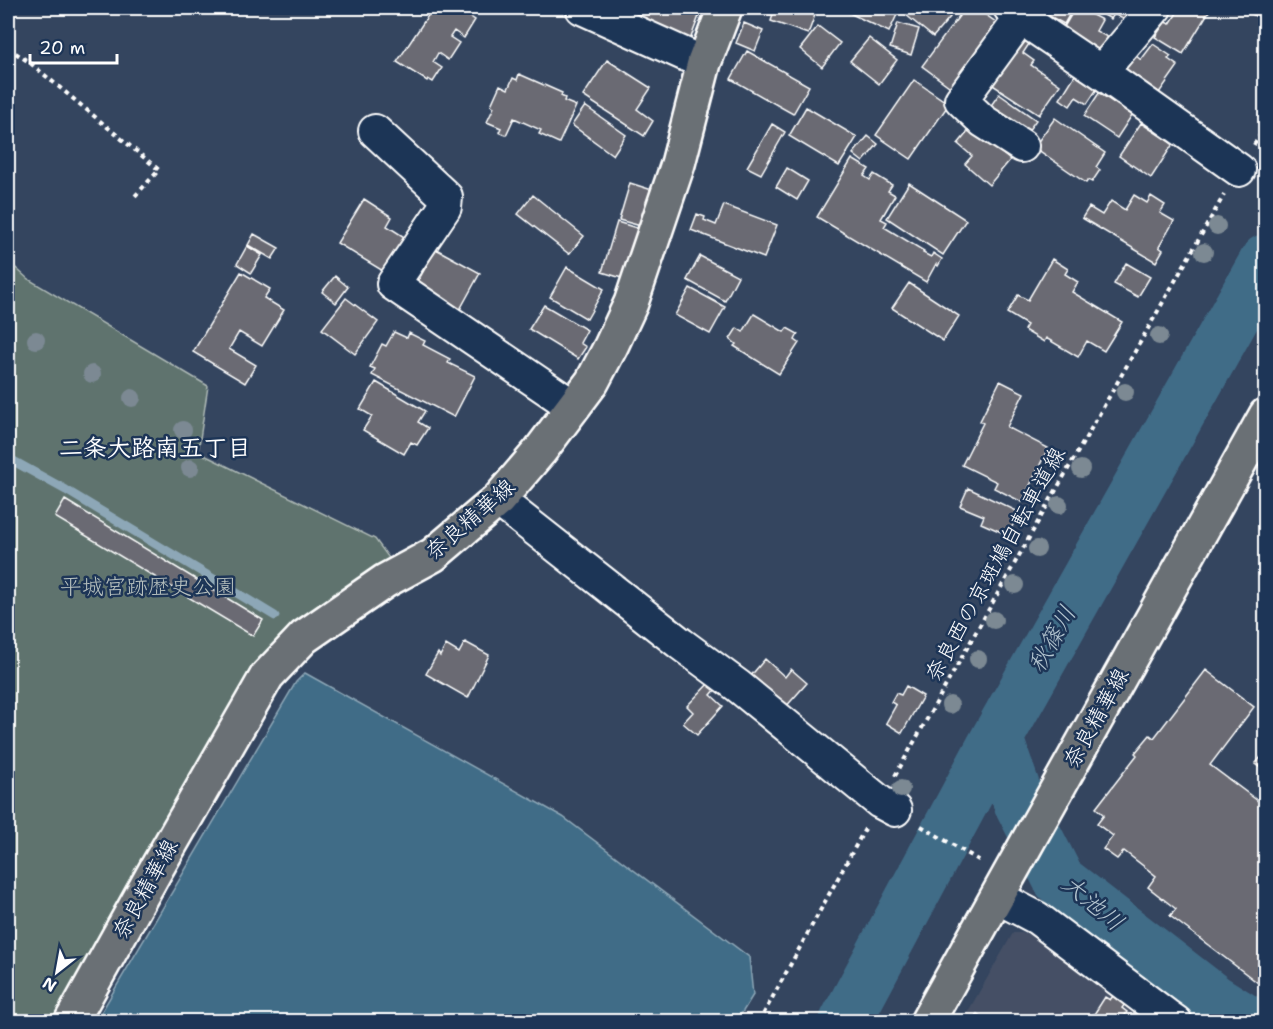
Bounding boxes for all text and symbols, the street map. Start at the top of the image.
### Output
scale bar [30,27,117,65]
text: 20 m [39,36,85,60]
district label: 二条大路南五丁目 [59,432,251,464]
street label: 奈良西の京斑鳩自転車道線 [918,442,1072,686]
street label: 奈良精華線 [419,472,521,566]
park label: 平城宮跡歴史公園 [60,572,236,601]
water label: 秋篠川 [1021,600,1083,678]
street label: 奈良精華線 [1057,663,1135,773]
street label: 奈良精華線 [106,834,184,944]
water label: 大池川 [1055,868,1131,938]
north arrow [27,942,87,1002]
text: N [39,972,60,997]

